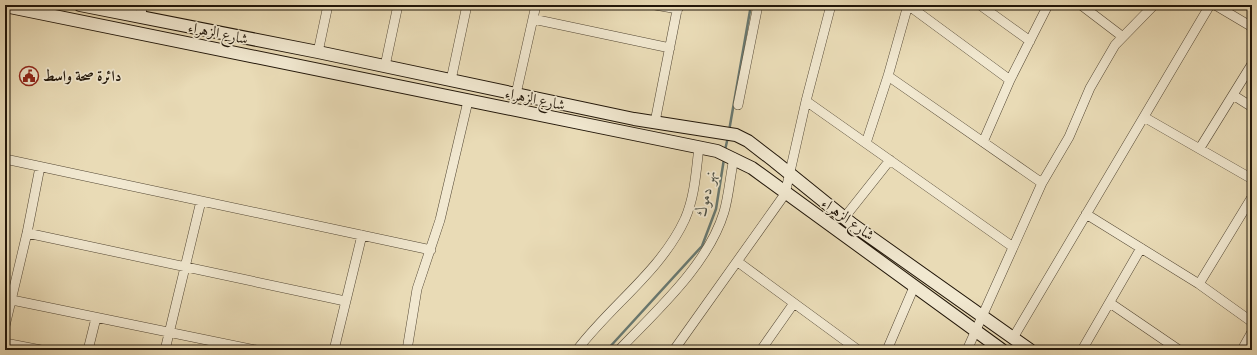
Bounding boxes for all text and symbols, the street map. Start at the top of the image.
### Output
street label: شارع الزهراء [185,18,250,52]
public building icon: دائرة صحة واسط [18,65,40,87]
place label: دائرة صحة واسط [43,67,122,88]
street label: شارع الزهراء [502,84,567,118]
water label: نهر دموك [691,168,724,219]
street label: شارع الزهراء [816,194,878,247]

